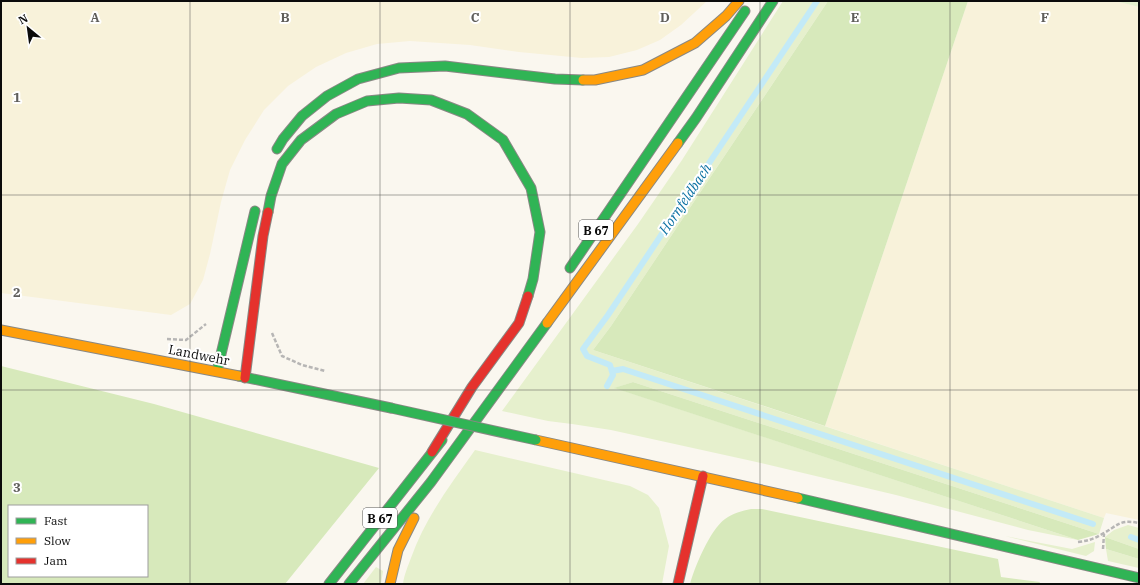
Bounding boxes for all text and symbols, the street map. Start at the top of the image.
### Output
north arrow [8,8,48,48]
text: A [90,9,100,26]
text: B [280,9,290,26]
text: C [471,9,480,26]
text: D [660,9,670,26]
text: E [851,9,859,26]
text: F [1041,9,1049,26]
text: N [16,11,31,27]
text: 1 [13,89,21,106]
water label: Hornfeldbach [654,160,715,239]
road number: B 67 [579,220,613,240]
text: 2 [13,284,21,301]
street label: Landwehr [167,341,231,369]
text: 3 [13,479,21,496]
legend [8,505,148,577]
road number: B 67 [363,508,397,528]
text: Fast [44,513,68,528]
text: Slow [44,533,71,548]
text: Jam [44,553,68,568]

